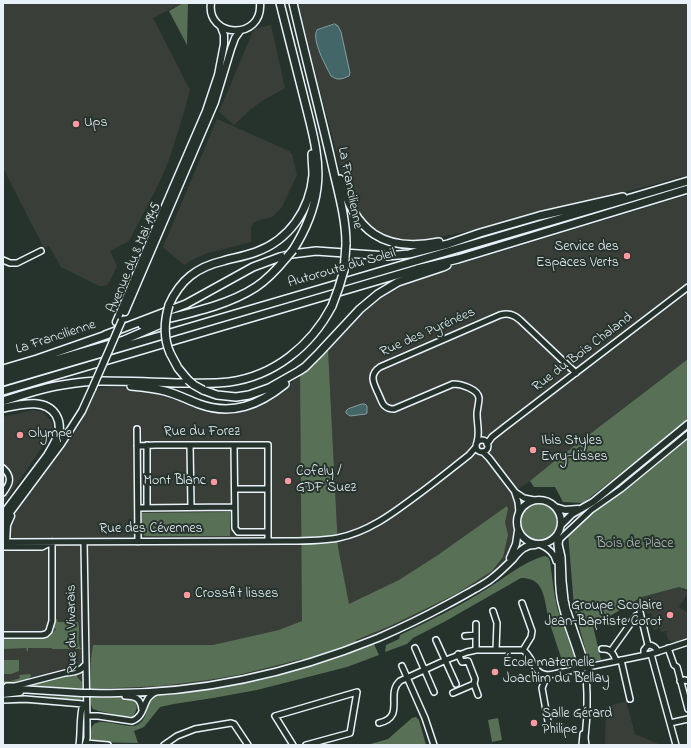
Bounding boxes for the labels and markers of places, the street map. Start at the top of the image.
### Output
place label: Ups [84,116,108,132]
marker: Ups [71,119,81,129]
place label: Service des Espaces Verts [536,240,619,272]
marker: Service des Espaces Verts [622,251,632,261]
place label: Olympe [28,427,72,443]
marker: Olympe [15,430,25,440]
place label: Ibis Styles Evry-Lisses [541,434,608,466]
marker: Ibis Styles Evry-Lisses [528,445,538,455]
place label: Cofely / GDF Suez [296,465,356,498]
place label: Mont Blanc [144,474,206,490]
marker: Cofely / GDF Suez [283,476,293,486]
marker: Mont Blanc [209,477,219,487]
place label: Crossfit lisses [195,587,278,603]
marker: Crossfit lisses [182,590,192,600]
place label: Groupe Scolaire Jean-Baptiste Corot [544,599,662,632]
marker: Groupe Scolaire Jean-Baptiste Corot [665,610,675,620]
place label: École maternelle Joachim du Bellay [503,656,609,688]
marker: École maternelle Joachim du Bellay [490,667,500,677]
place label: Salle Gérard Philipe [542,707,612,740]
marker: Salle Gérard Philipe [529,718,539,728]

